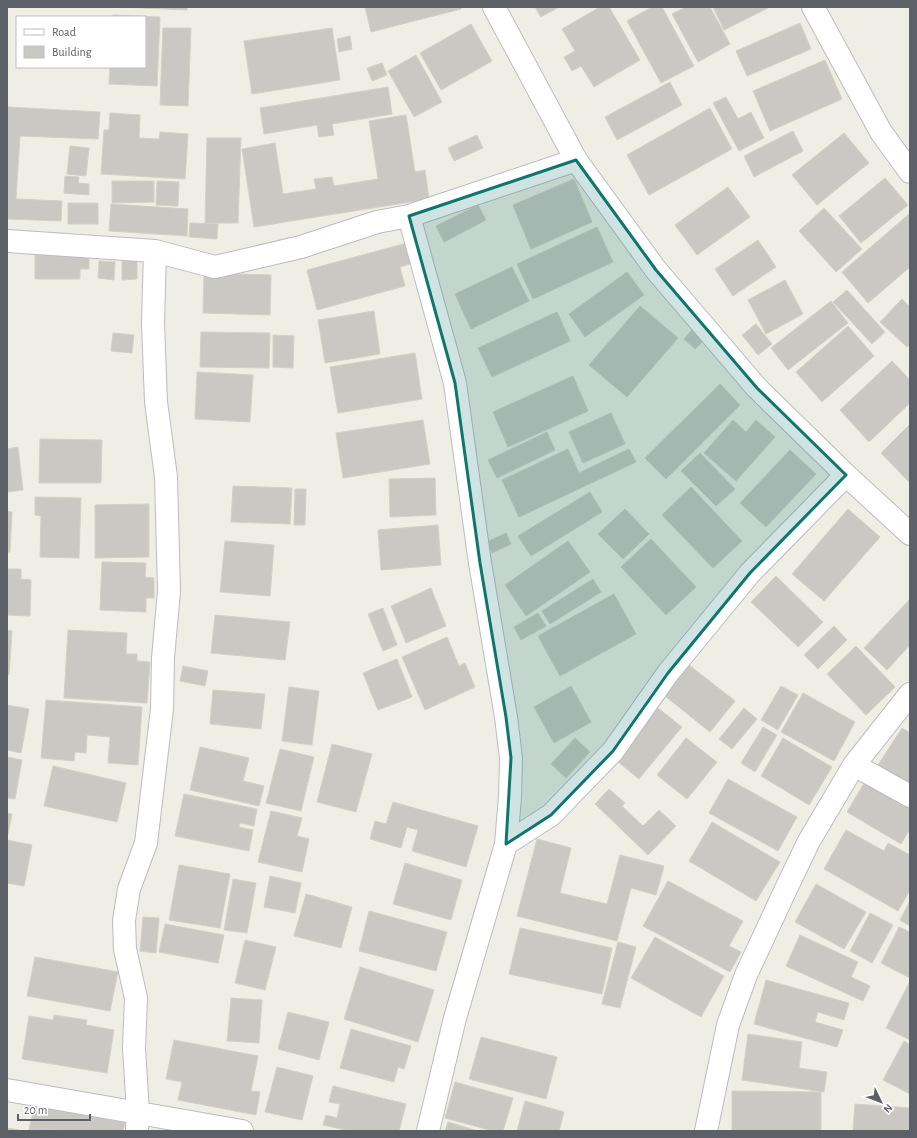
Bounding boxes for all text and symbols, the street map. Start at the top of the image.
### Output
legend [16,16,146,68]
text: Road [52,26,76,38]
text: Building [52,46,92,58]
north arrow [861,1082,901,1122]
scale bar [18,1096,90,1122]
text: N [881,1102,895,1115]
text: 20 m [24,1104,47,1116]

